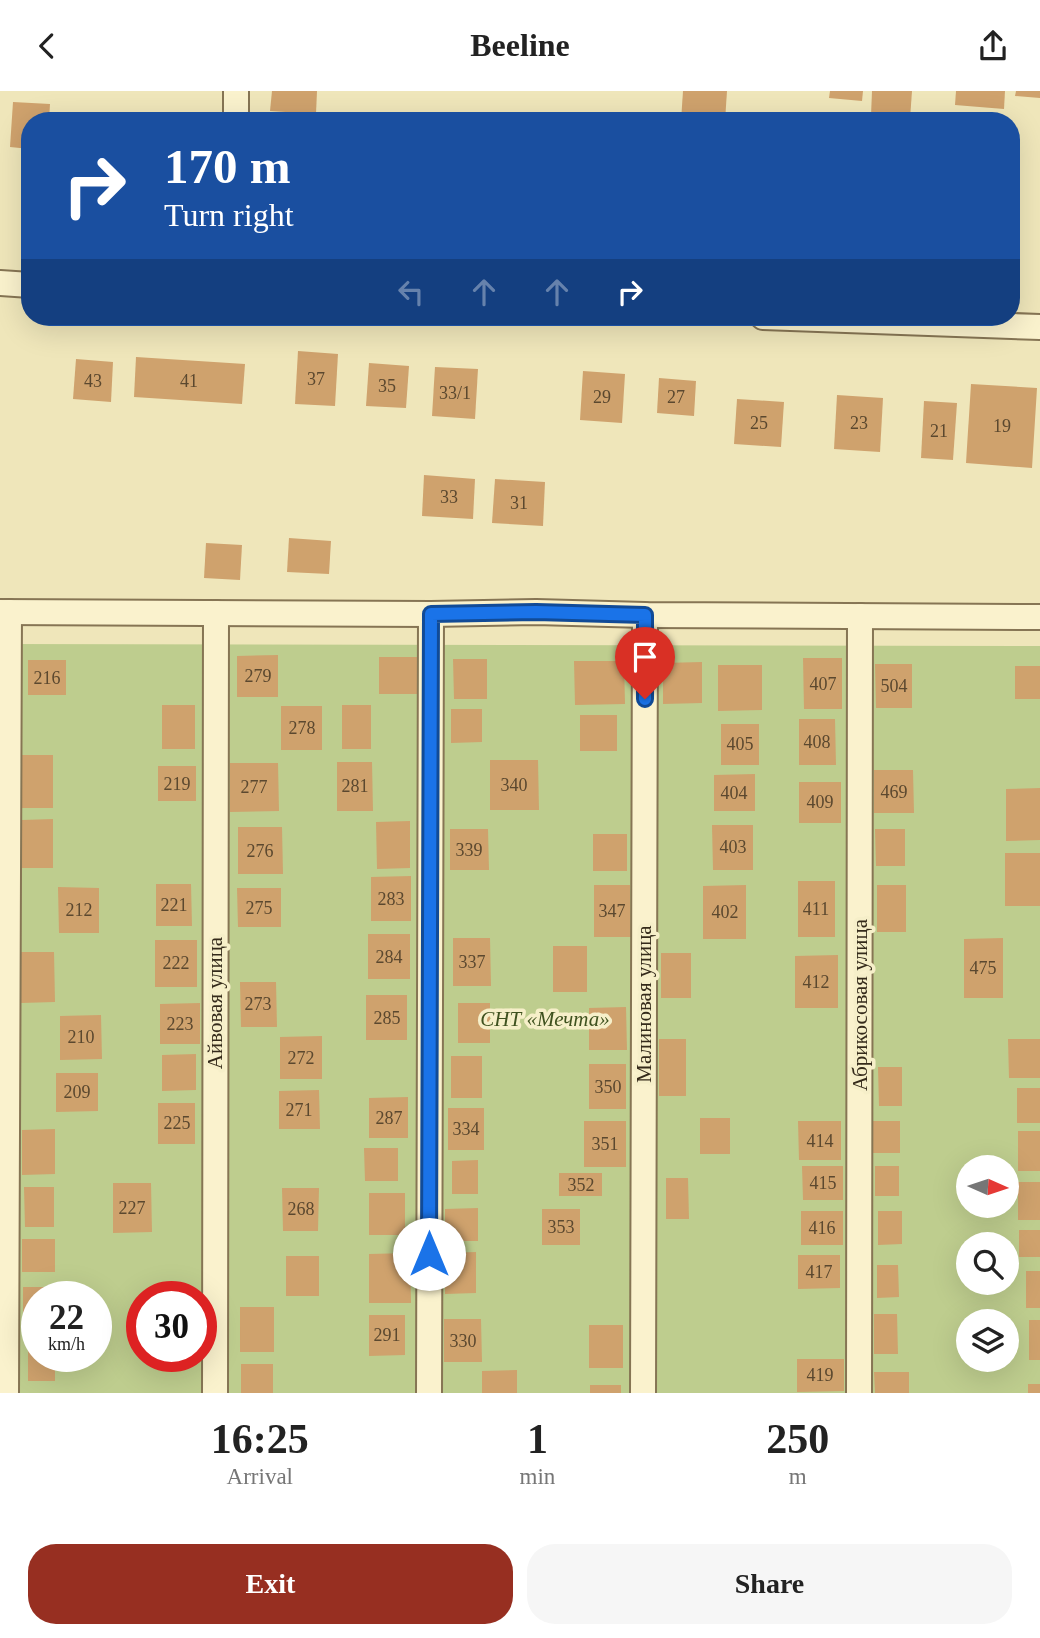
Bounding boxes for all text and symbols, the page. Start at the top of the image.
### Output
icon: back [28,27,66,65]
text: Beeline [470,27,570,63]
icon: share [974,27,1012,65]
text: 170 m [164,139,291,194]
icon: right [49,140,140,231]
text: Turn right [164,197,294,233]
icon: left [392,273,430,311]
icon: ahead [465,273,503,311]
icon: ahead [538,273,576,311]
icon: right [611,273,649,311]
house number: 37 [307,369,325,389]
house number: 43 [84,371,102,391]
house number: 41 [180,371,198,391]
house number: 35 [378,376,396,396]
house number: 33/1 [439,383,471,403]
house number: 29 [593,387,611,407]
house number: 27 [667,387,685,407]
house number: 25 [750,413,768,433]
house number: 23 [850,413,868,433]
house number: 19 [993,416,1011,436]
house number: 21 [930,421,948,441]
house number: 33 [440,487,458,507]
house number: 31 [510,493,528,513]
pin [615,627,675,699]
icon: arrive [626,638,664,676]
house number: 279 [245,666,272,686]
house number: 216 [34,668,61,688]
house number: 407 [810,674,837,694]
house number: 504 [881,676,908,696]
house number: 278 [289,718,316,738]
house number: 408 [804,732,831,752]
house number: 405 [727,734,754,754]
house number: 219 [164,774,191,794]
house number: 340 [501,775,528,795]
house number: 281 [342,776,369,796]
house number: 277 [241,777,268,797]
house number: 469 [881,782,908,802]
house number: 404 [721,783,748,803]
house number: 409 [807,792,834,812]
house number: 403 [720,837,747,857]
house number: 339 [456,840,483,860]
house number: 276 [247,841,274,861]
house number: 283 [378,889,405,909]
house number: 221 [161,895,188,915]
house number: 275 [246,898,273,918]
house number: 411 [803,899,829,919]
house number: 212 [66,900,93,920]
house number: 347 [599,901,626,921]
house number: 402 [712,902,739,922]
street label: Абрикосовая улица [848,918,872,1091]
street label: Малиновая улица [632,925,656,1083]
street label: Айвовая улица [203,936,227,1069]
house number: 284 [376,947,403,967]
house number: 337 [459,952,486,972]
house number: 222 [163,953,190,973]
house number: 475 [970,958,997,978]
house number: 412 [803,972,830,992]
house number: 273 [245,994,272,1014]
park label: СНТ «Мечта» [480,1007,610,1031]
house number: 285 [374,1008,401,1028]
house number: 223 [167,1014,194,1034]
house number: 210 [68,1027,95,1047]
house number: 272 [288,1048,315,1068]
house number: 350 [595,1077,622,1097]
house number: 209 [64,1082,91,1102]
house number: 271 [286,1100,313,1120]
house number: 287 [376,1108,403,1128]
house number: 225 [164,1113,191,1133]
house number: 334 [453,1119,480,1139]
house number: 414 [807,1131,834,1151]
house number: 351 [592,1134,619,1154]
north arrow [956,1155,1018,1218]
map controls [956,1155,1019,1372]
house number: 415 [810,1173,837,1193]
house number: 352 [568,1175,595,1195]
house number: 227 [119,1198,146,1218]
house number: 268 [288,1199,315,1219]
position arrow [392,1217,466,1291]
house number: 353 [548,1217,575,1237]
house number: 416 [809,1218,836,1238]
button: search [956,1232,1019,1295]
house number: 417 [806,1262,833,1282]
speed limit sign: 30 [126,1281,217,1372]
text: 22 [49,1298,84,1337]
button: layers [956,1309,1019,1372]
house number: 291 [374,1325,401,1345]
house number: 330 [450,1331,477,1351]
text: km/h [48,1334,85,1354]
house number: 419 [807,1365,834,1385]
text: 16:25 [211,1416,309,1462]
text: 1 [527,1416,548,1462]
text: 250 [766,1416,829,1462]
text: Arrival [227,1464,293,1489]
text: min [520,1464,555,1489]
text: m [789,1464,807,1489]
button: Exit [28,1544,513,1624]
button: Share [527,1544,1012,1624]

